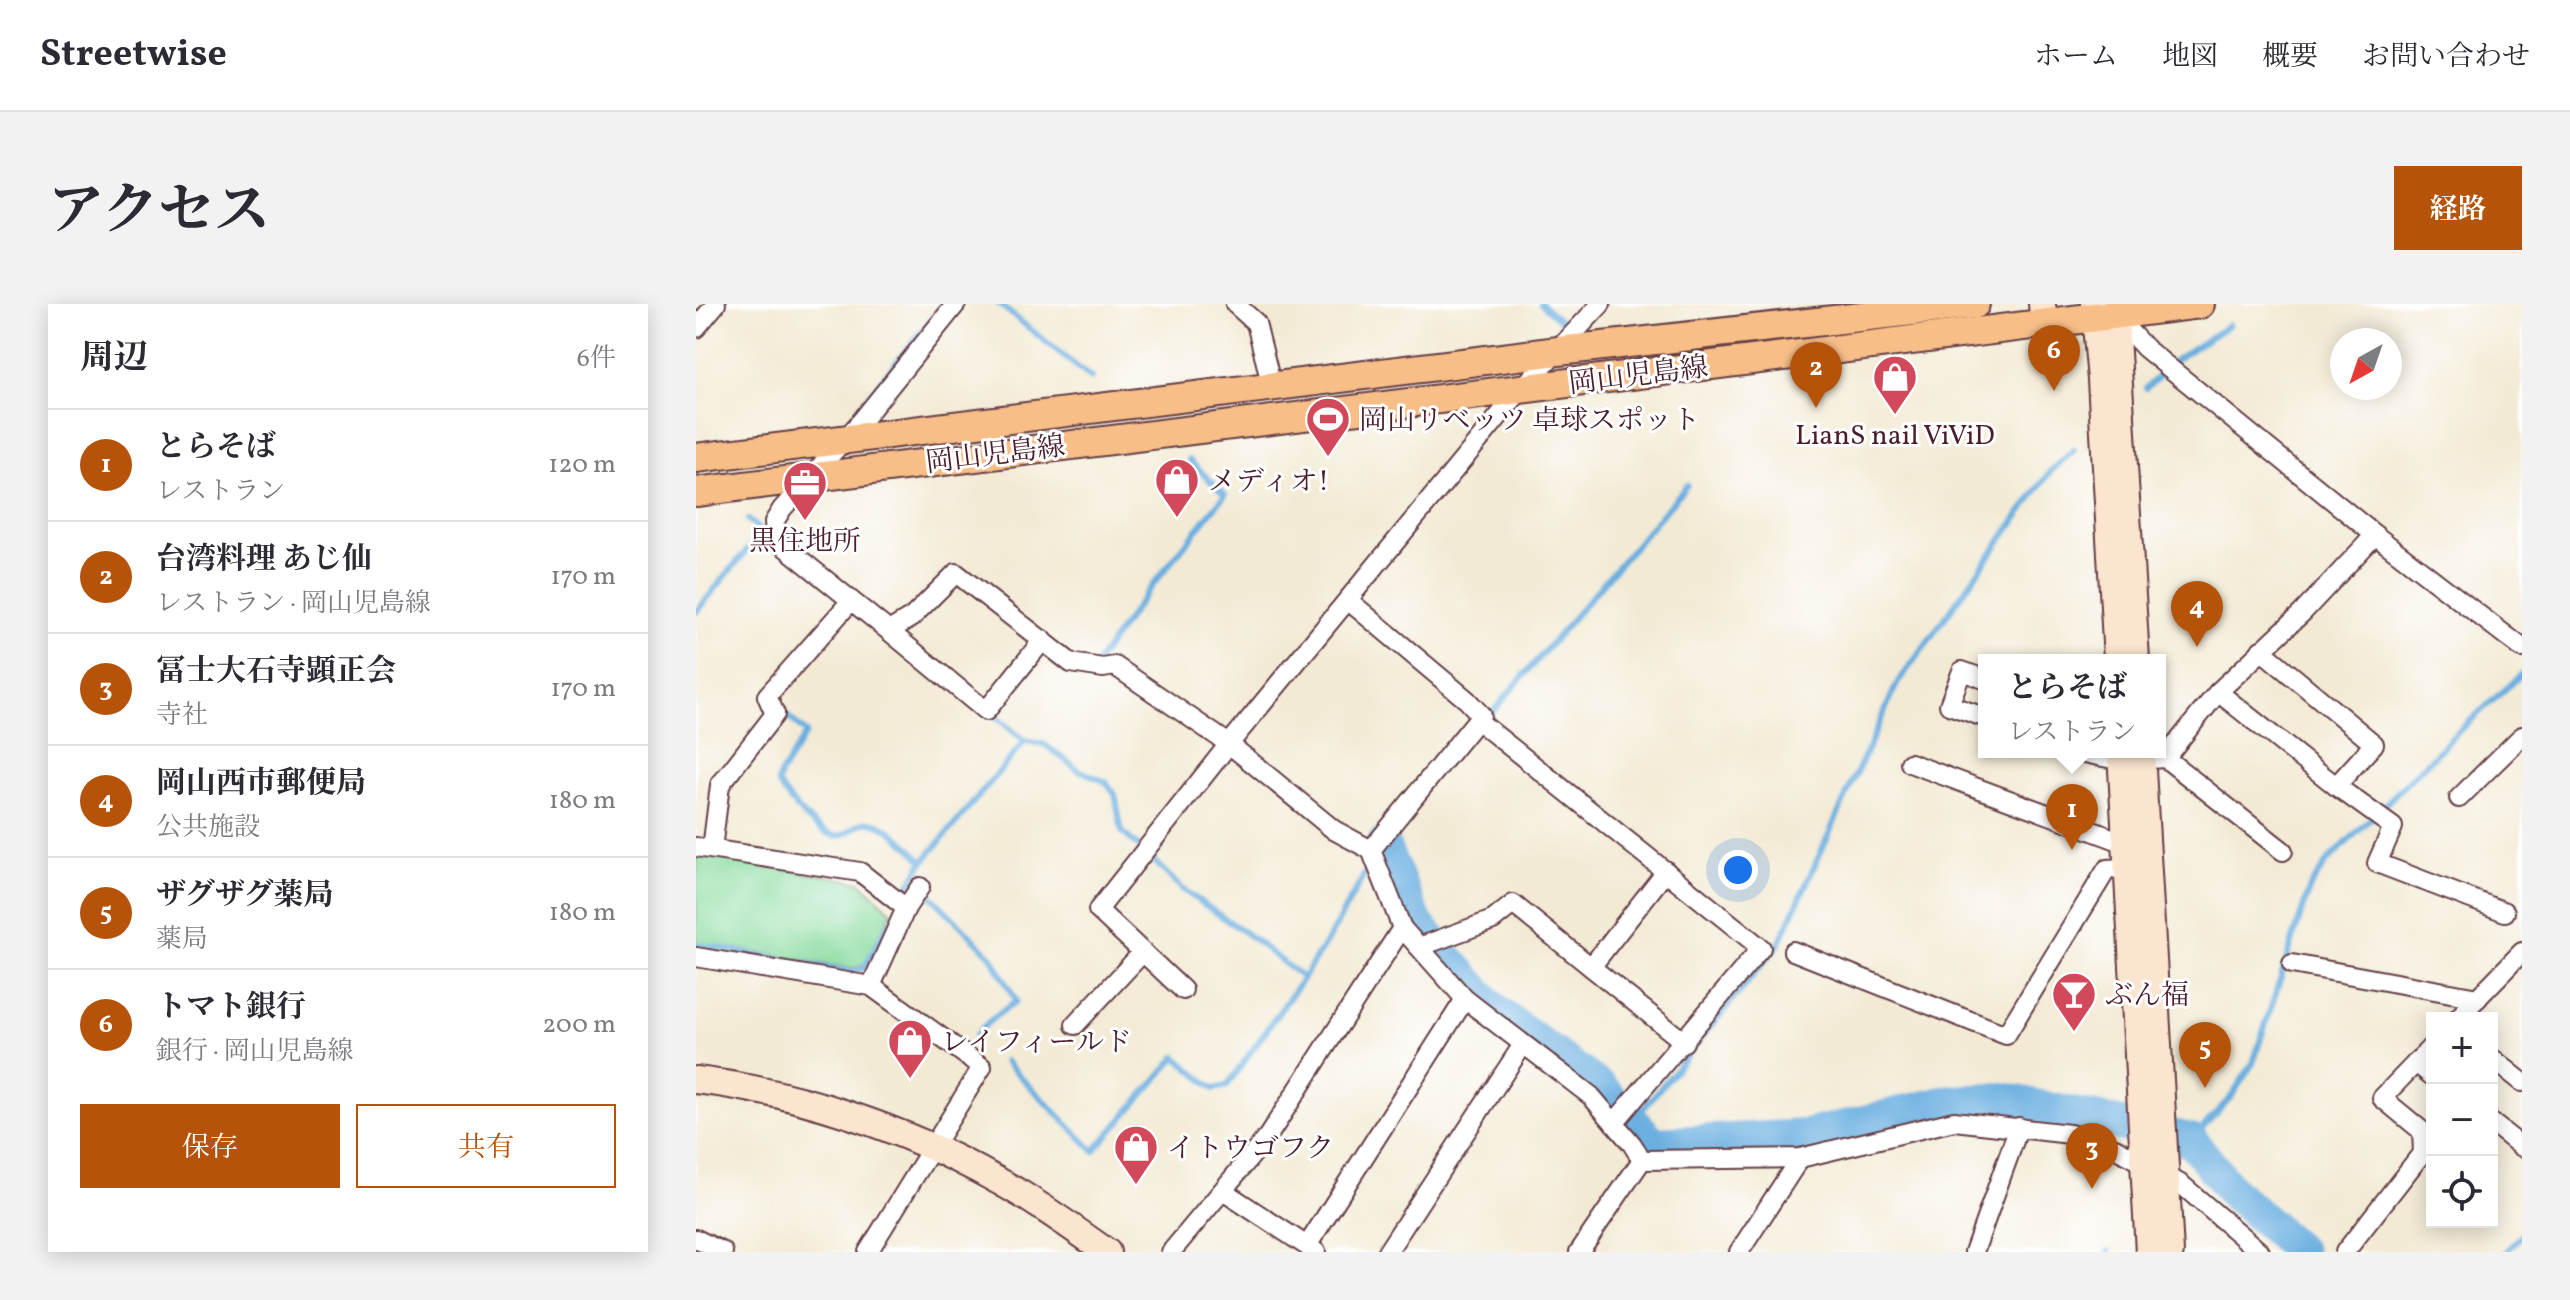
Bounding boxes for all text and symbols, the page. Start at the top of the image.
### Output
text: Streetwise [40,29,227,82]
text: ホーム [2034,38,2118,77]
text: 地図 [2162,38,2218,77]
text: 概要 [2262,38,2318,77]
text: お問い合わせ [2362,38,2530,77]
button: 経路 [2394,166,2522,250]
text: アクセス [48,175,270,253]
pin: 6 [2028,325,2080,391]
north arrow [2330,328,2402,400]
text: 周辺 [80,336,148,383]
text: 6件 [577,341,616,377]
pin: 2 [1790,342,1842,408]
street label: 岡山児島線 [1566,349,1710,404]
shop icon: LianS nail ViViD [1871,353,1919,416]
sports icon: 岡山リベッツ 卓球スポット [1304,395,1352,458]
place label: 岡山リベッツ 卓球スポット [1359,402,1700,441]
place label: LianS nail ViViD [1795,417,1995,456]
text: とらそば [156,427,276,469]
street label: 岡山児島線 [923,428,1067,483]
text: 1 [101,447,111,483]
text: 120 m [548,447,616,483]
shop icon: メディオ! [1153,456,1201,519]
office icon: 黒住地所 [781,459,829,522]
place label: メディオ! [1208,463,1329,502]
text: レストラン [156,474,285,510]
place label: 黒住地所 [749,523,861,562]
text: 台湾料理 あじ仙 [156,539,372,581]
text: 2 [99,559,113,595]
text: 170 m [551,559,616,595]
pin: 4 [2171,581,2223,647]
text: レストラン · 岡山児島線 [156,586,431,622]
text: 冨士大石寺顕正会 [156,651,396,693]
popup [1978,654,2166,758]
text: とらそば [2007,668,2127,710]
text: 3 [99,671,113,707]
text: 170 m [551,671,616,707]
text: 寺社 [156,698,208,734]
text: レストラン [2007,715,2137,751]
text: 岡山西市郵便局 [156,763,366,805]
text: 4 [98,783,114,819]
text: 180 m [549,783,616,819]
pin: 1 [2046,784,2098,850]
text: 公共施設 [156,810,260,846]
your location [1718,850,1758,890]
text: ザグザグ薬局 [156,875,334,917]
text: 5 [100,895,112,931]
text: 180 m [549,895,616,931]
text: 薬局 [156,922,208,958]
bar icon: ぶん福 [2050,970,2098,1033]
place label: ぶん福 [2105,977,2189,1016]
text: トマト銀行 [156,987,306,1029]
text: 6 [99,1007,113,1043]
text: 200 m [542,1007,616,1043]
map controls [2426,1012,2498,1228]
button: + [2426,1012,2498,1084]
shop icon: レイフィールド [886,1017,934,1080]
pin: 5 [2179,1022,2231,1088]
place label: レイフィールド [941,1024,1132,1063]
text: 銀行 · 岡山児島線 [156,1034,354,1070]
button: − [2426,1084,2498,1156]
button: 保存 [80,1104,340,1188]
button: 共有 [356,1104,616,1188]
shop icon: イトウゴフク [1112,1123,1160,1186]
pin: 3 [2066,1123,2118,1189]
place label: イトウゴフク [1167,1130,1334,1169]
button: locate [2426,1156,2498,1228]

